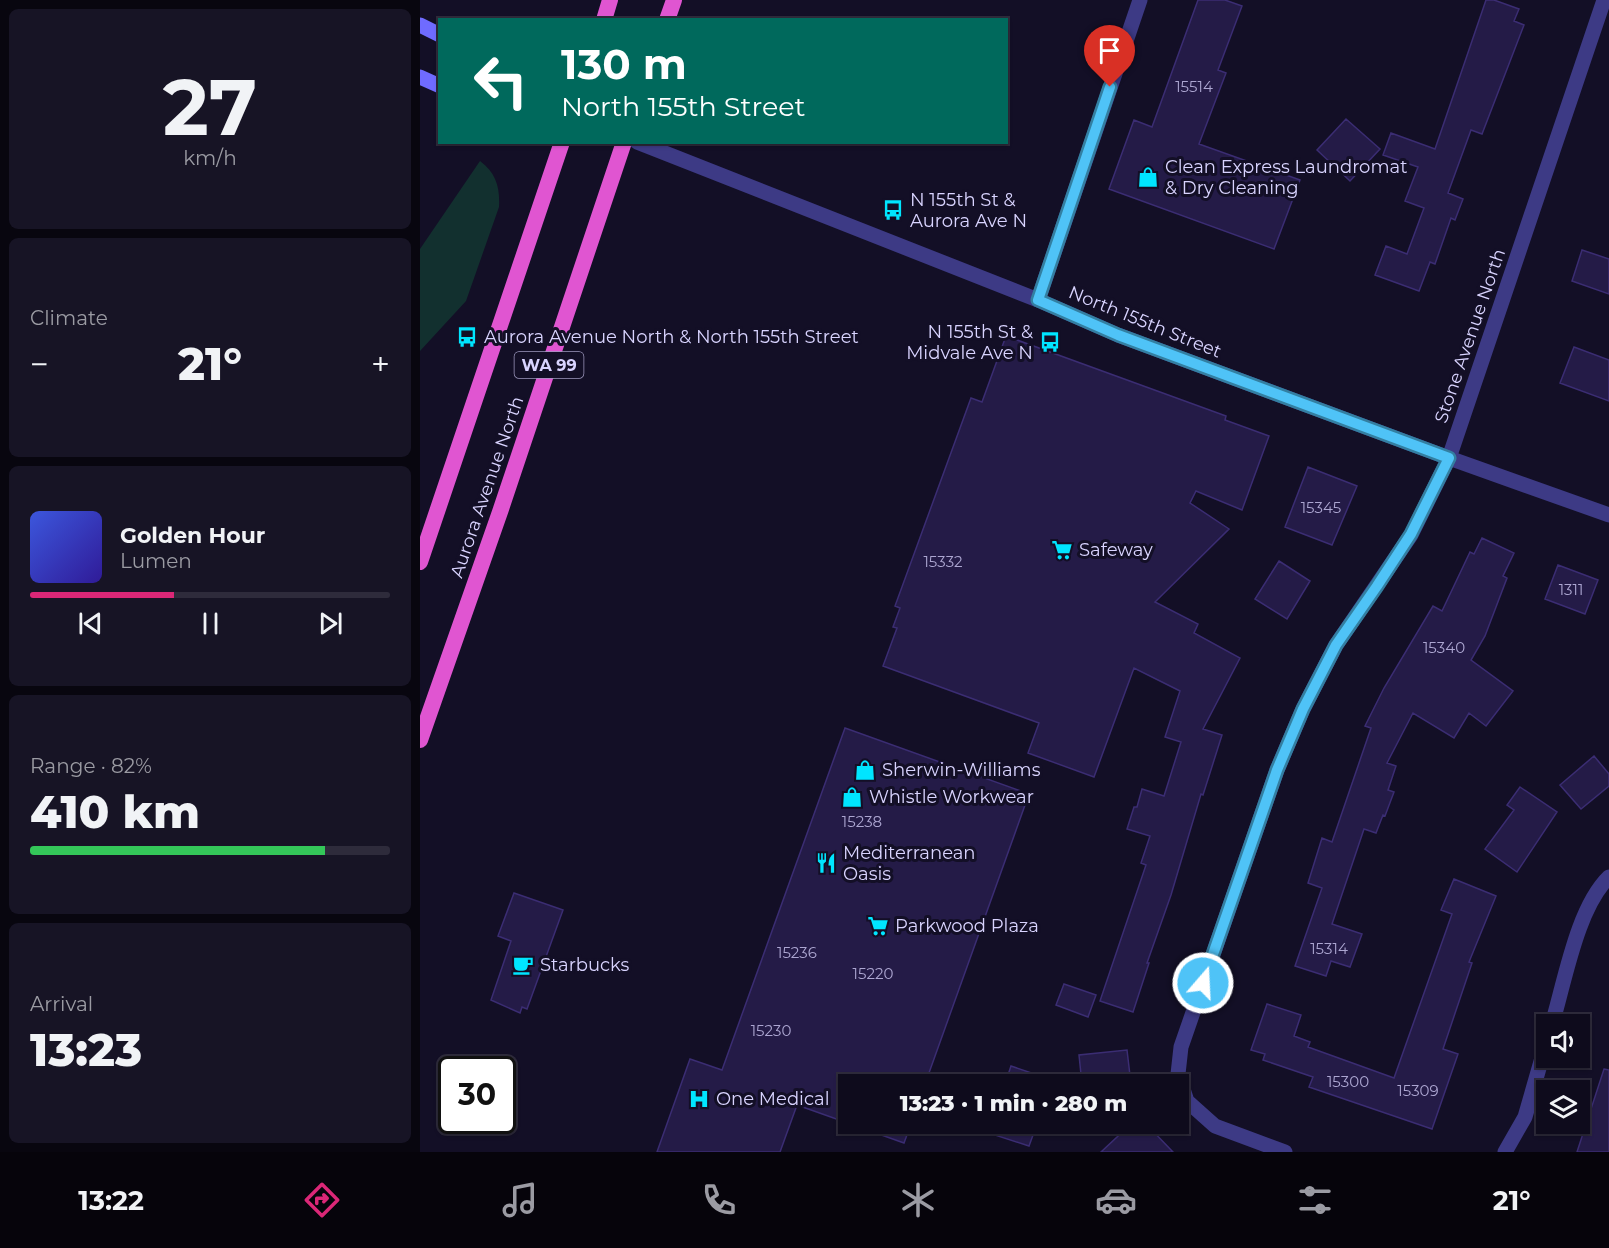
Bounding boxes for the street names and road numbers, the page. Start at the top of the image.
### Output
street label: Stone Avenue North [1430,246,1510,426]
street label: North 155th Street [1065,281,1225,363]
road number: WA 99 [514,352,584,378]
street label: Aurora Avenue North [446,393,528,581]

